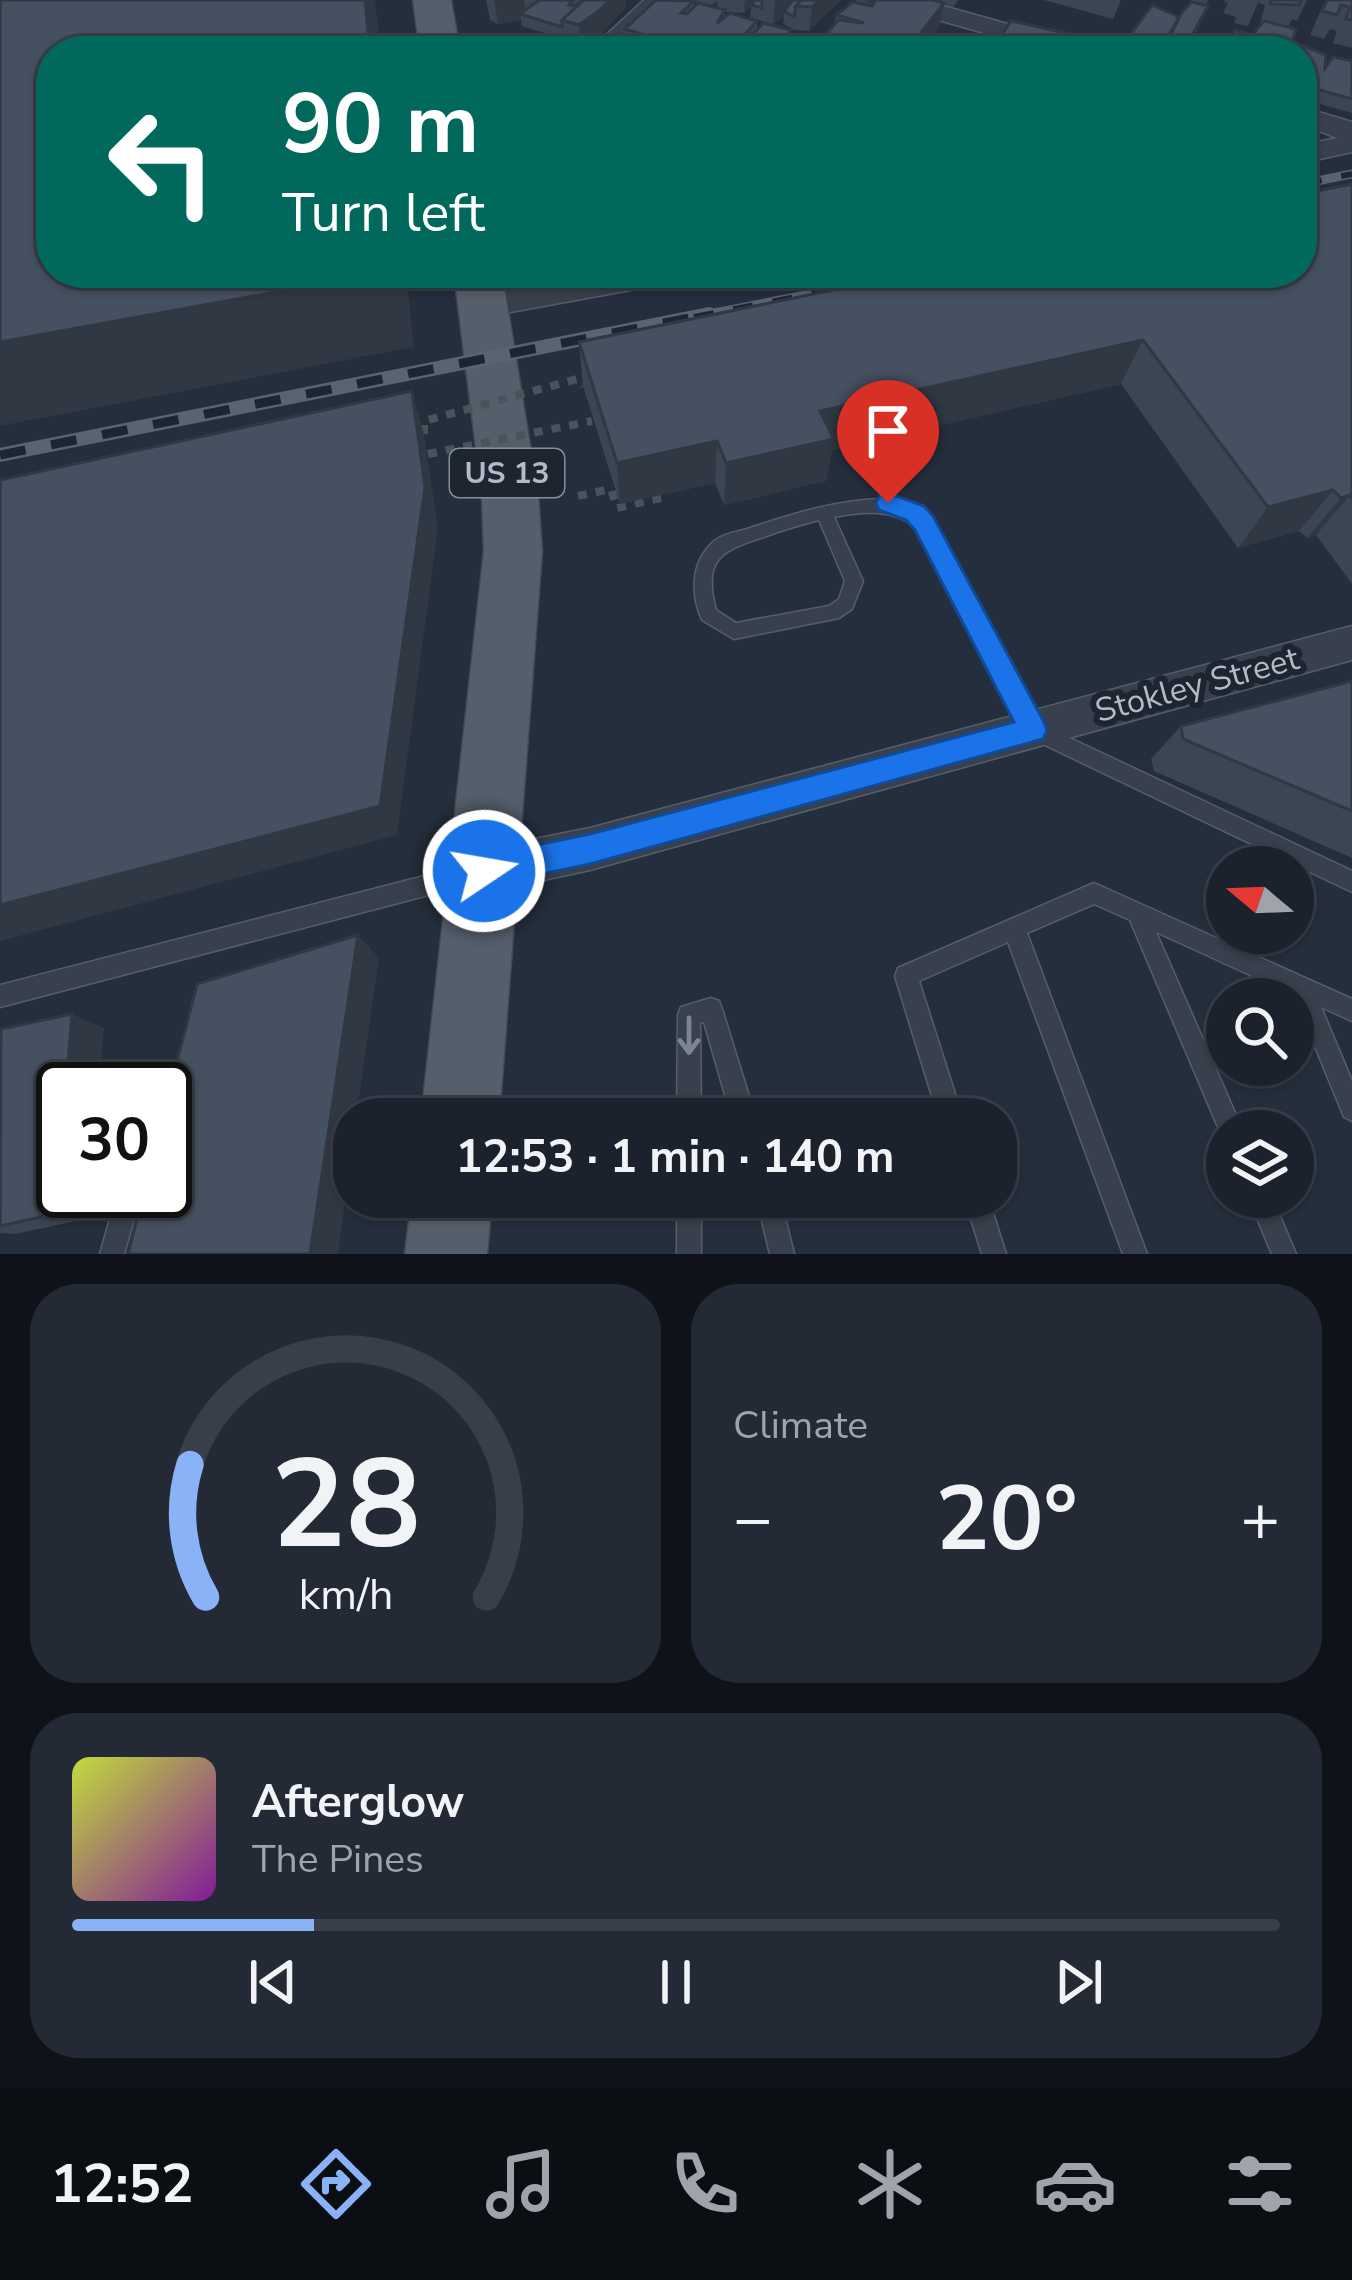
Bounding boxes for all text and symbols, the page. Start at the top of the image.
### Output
text: 90 m [282,67,479,182]
icon: left [84,84,240,240]
text: Turn left [282,176,485,250]
pin [837,380,939,503]
icon: arrive [855,398,921,464]
road number: US 13 [450,449,564,497]
street label: Stokley Street [1090,636,1304,734]
position arrow [421,808,547,934]
north arrow [1206,846,1314,954]
map controls [1206,846,1314,1218]
button: search [1206,978,1314,1086]
one-way arrow [678,1016,700,1055]
speed limit sign: 30 [36,1062,192,1218]
button: layers [1206,1110,1314,1218]
text: 12:53 · 1 min · 140 m [455,1127,895,1188]
text: Climate [733,1399,868,1452]
text: 28 [271,1420,420,1590]
text: 20° [935,1458,1078,1581]
text: − [733,1474,773,1564]
text: + [1240,1474,1280,1564]
text: km/h [298,1565,393,1623]
text: Afterglow [252,1772,464,1833]
text: The Pines [252,1833,424,1886]
icon: previous [240,1949,306,2015]
icon: pause [643,1949,709,2015]
icon: next [1046,1949,1112,2015]
icon: directions [294,2142,378,2226]
icon: music [479,2142,563,2226]
icon: phone [663,2142,747,2226]
icon: climate [848,2142,932,2226]
icon: car [1033,2142,1117,2226]
icon: filters [1218,2142,1302,2226]
text: 12:52 [50,2147,193,2221]

